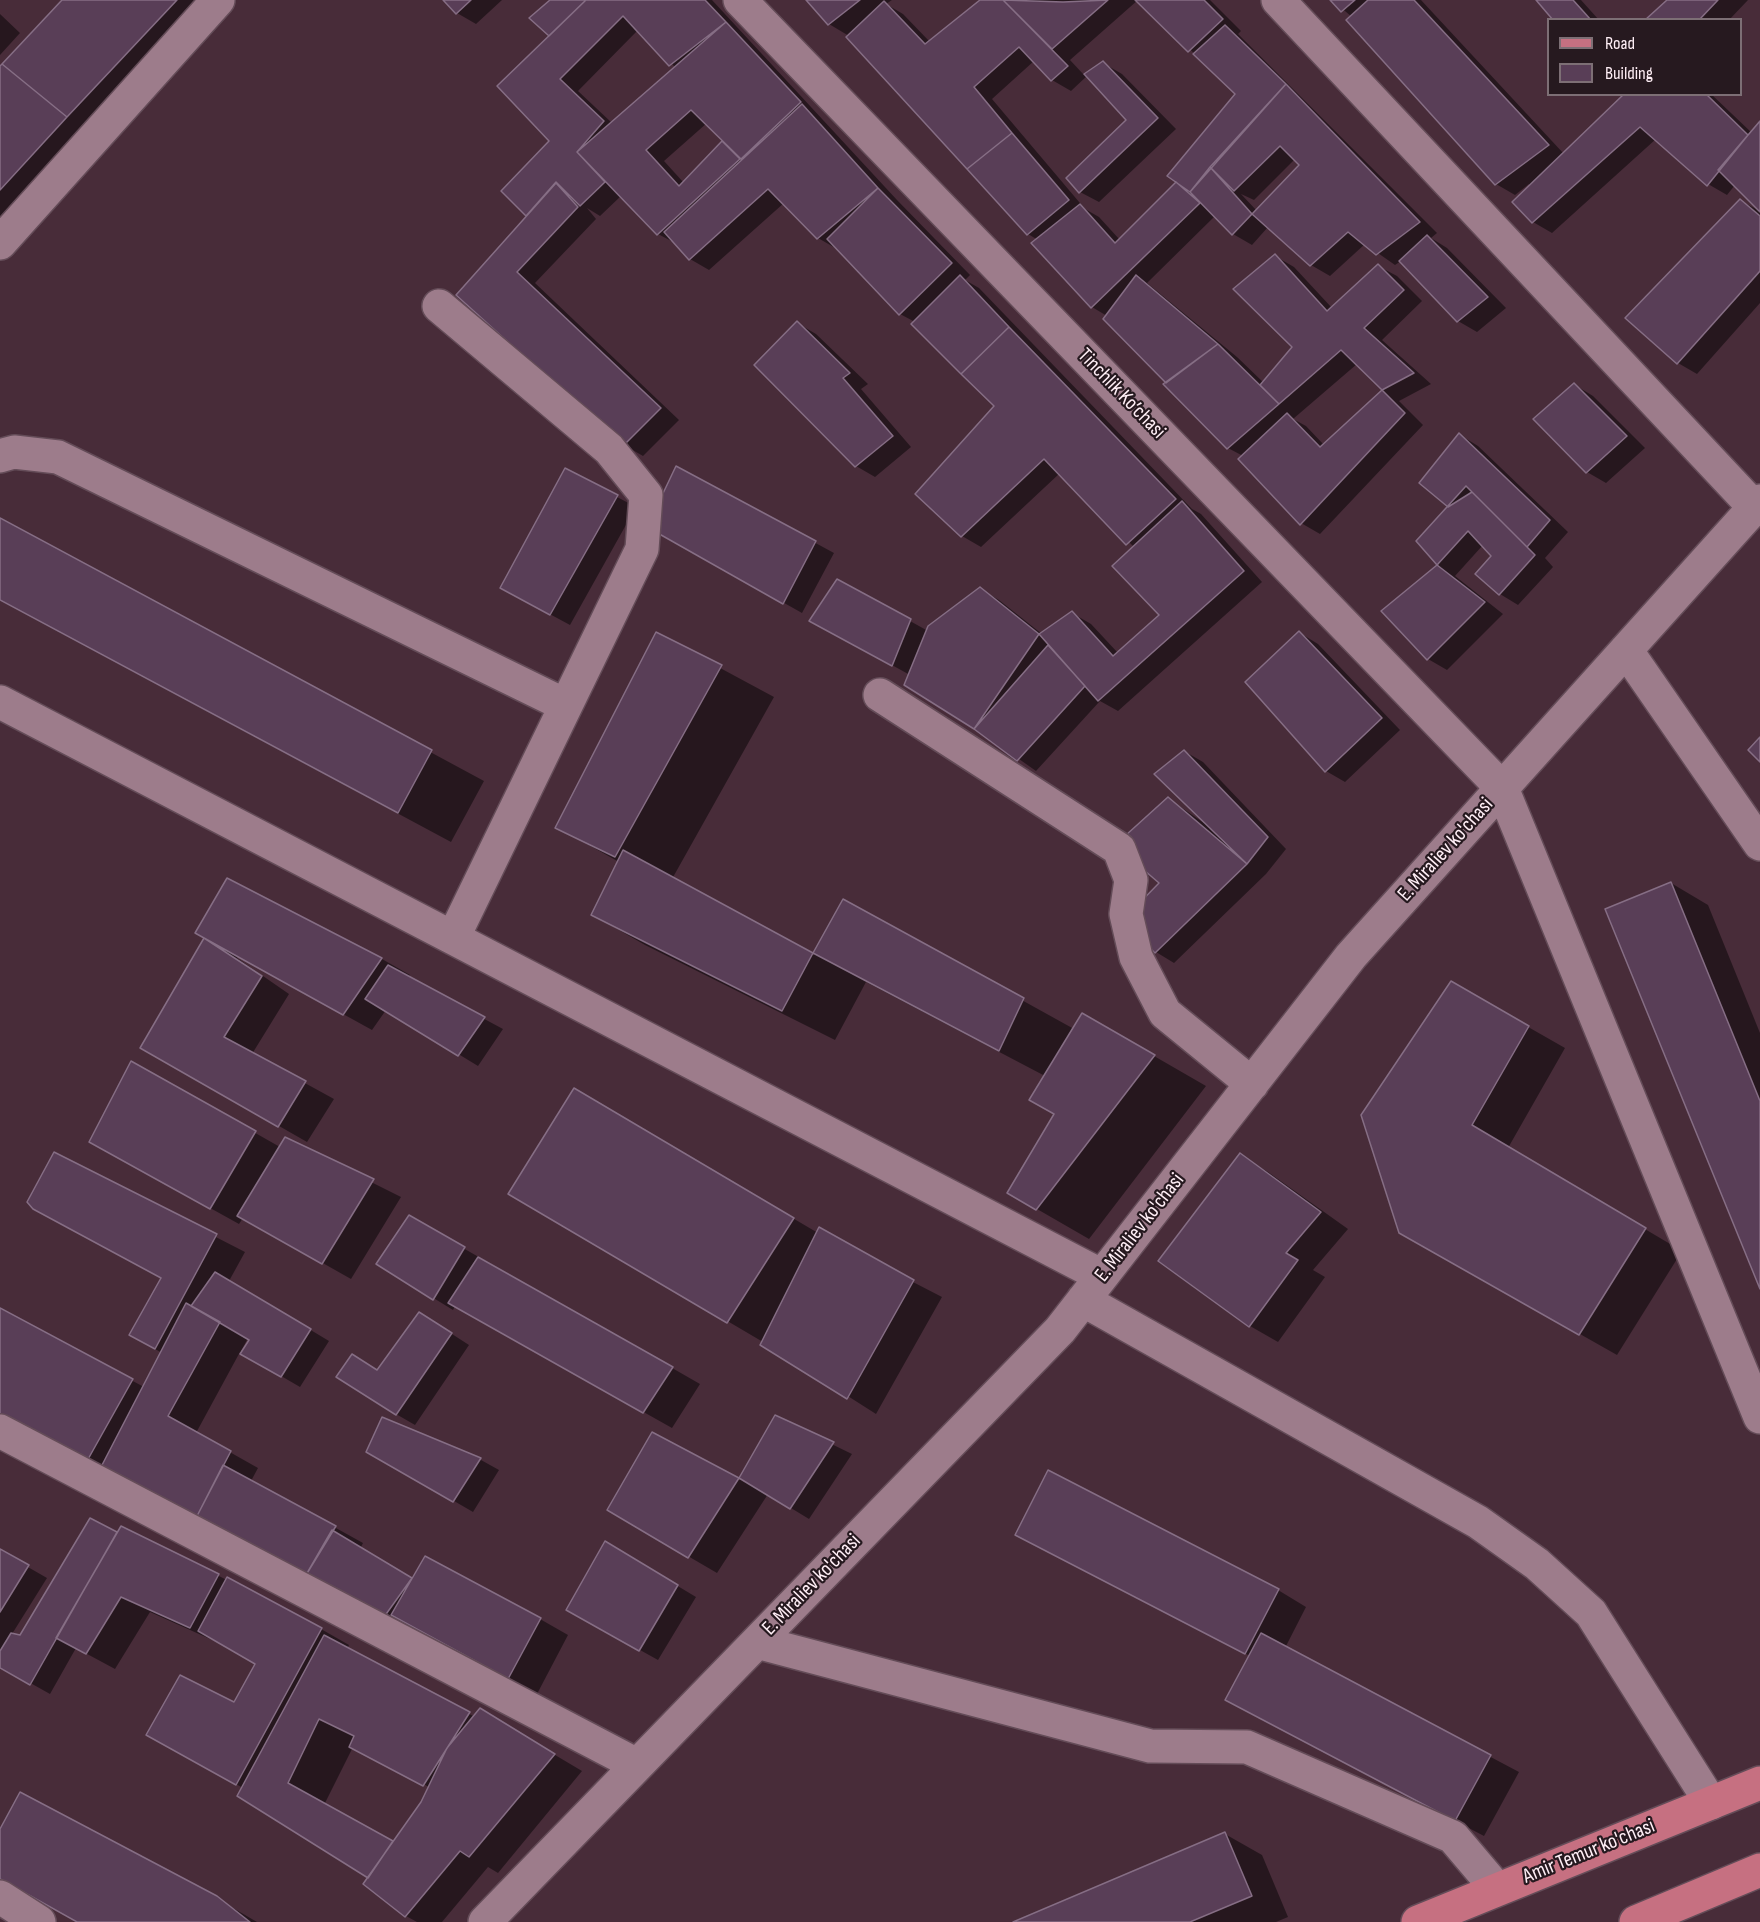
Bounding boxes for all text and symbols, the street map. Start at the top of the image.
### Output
legend [1547,18,1742,96]
text: Road [1605,33,1635,54]
text: Building [1605,63,1653,84]
street label: Tinchlik Ko’chasi [1072,344,1170,444]
street label: E. Miraliev ko'chasi [1393,793,1499,907]
street label: E. Miraliev ko'chasi [1090,1169,1190,1287]
street label: E. Miraliev ko'chasi [758,1529,866,1641]
street label: Amir Temur ko'chasi [1519,1814,1659,1890]

